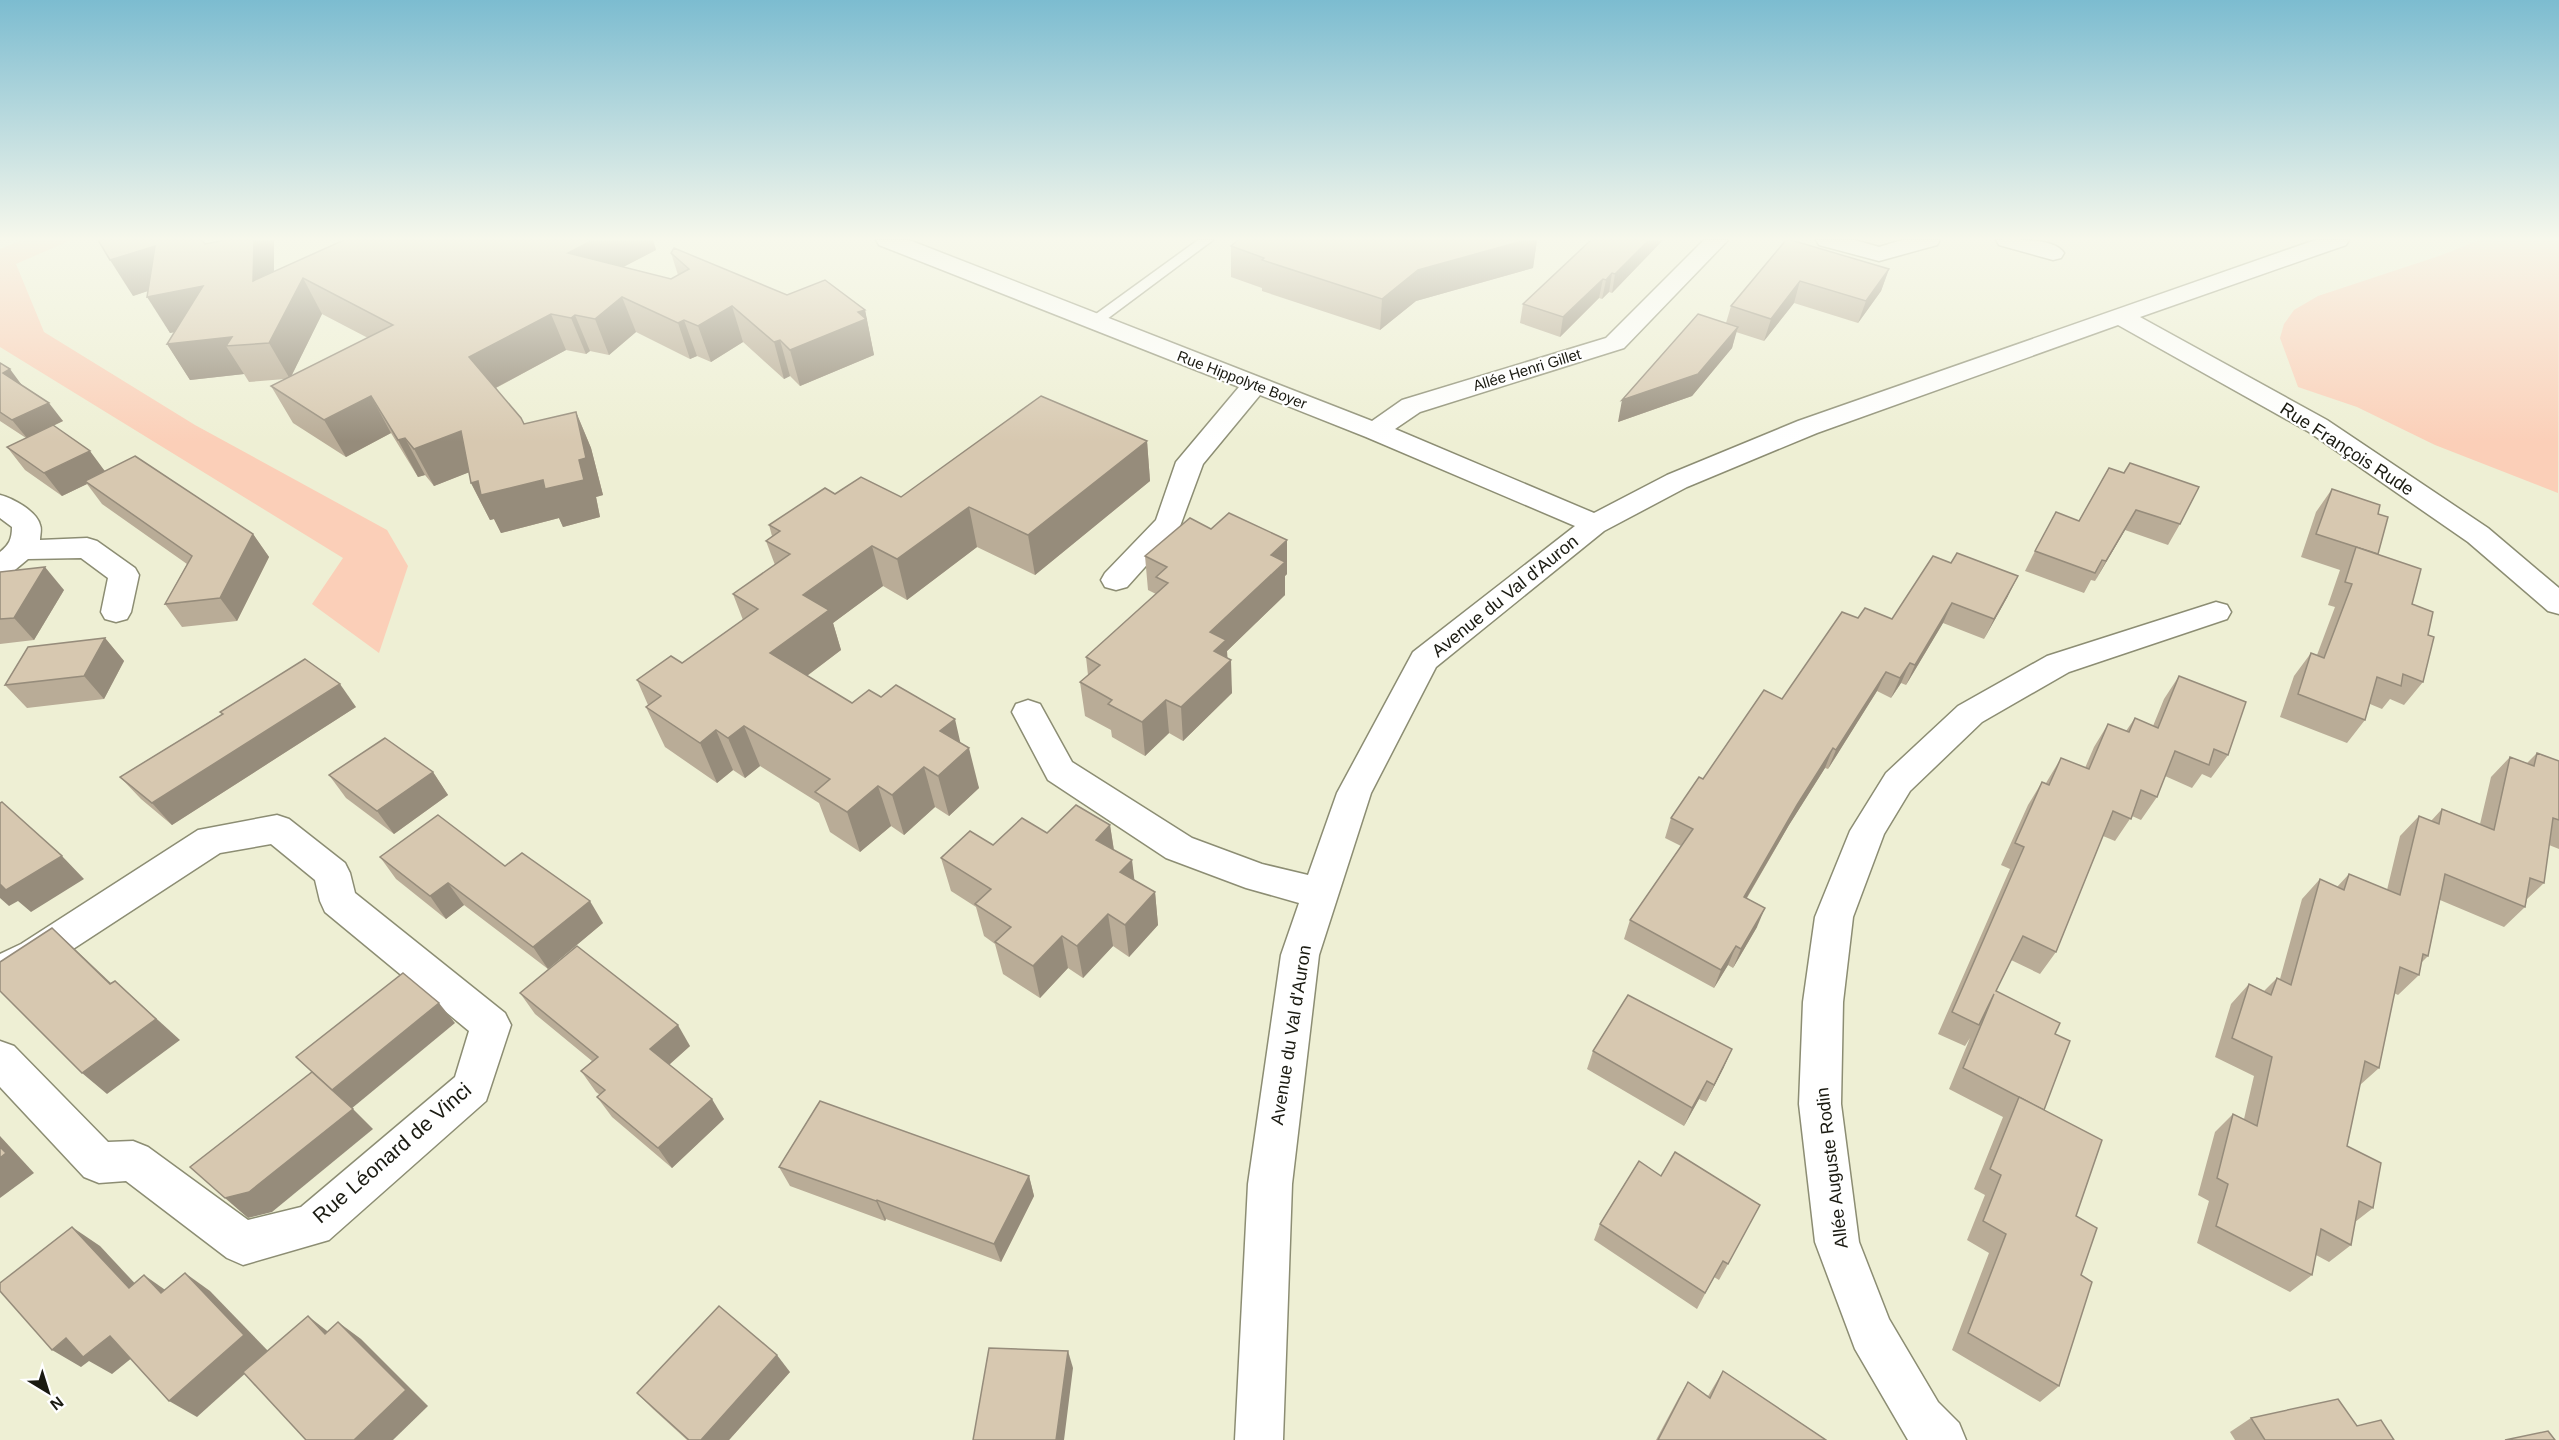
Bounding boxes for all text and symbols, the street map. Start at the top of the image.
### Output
street label: Allée Henri Gillet [1471,345,1584,394]
street label: Rue Hippolyte Boyer [1175,347,1309,412]
street label: Rue François Rude [2277,398,2417,500]
street label: Avenue du Val d'Auron [1428,531,1582,661]
street label: Avenue du Val d'Auron [1267,944,1315,1126]
street label: Rue Léonard de Vinci [308,1078,475,1227]
street label: Allée Auguste Rodin [1812,1086,1852,1250]
north arrow [18,1362,78,1422]
text: N [47,1393,67,1414]

